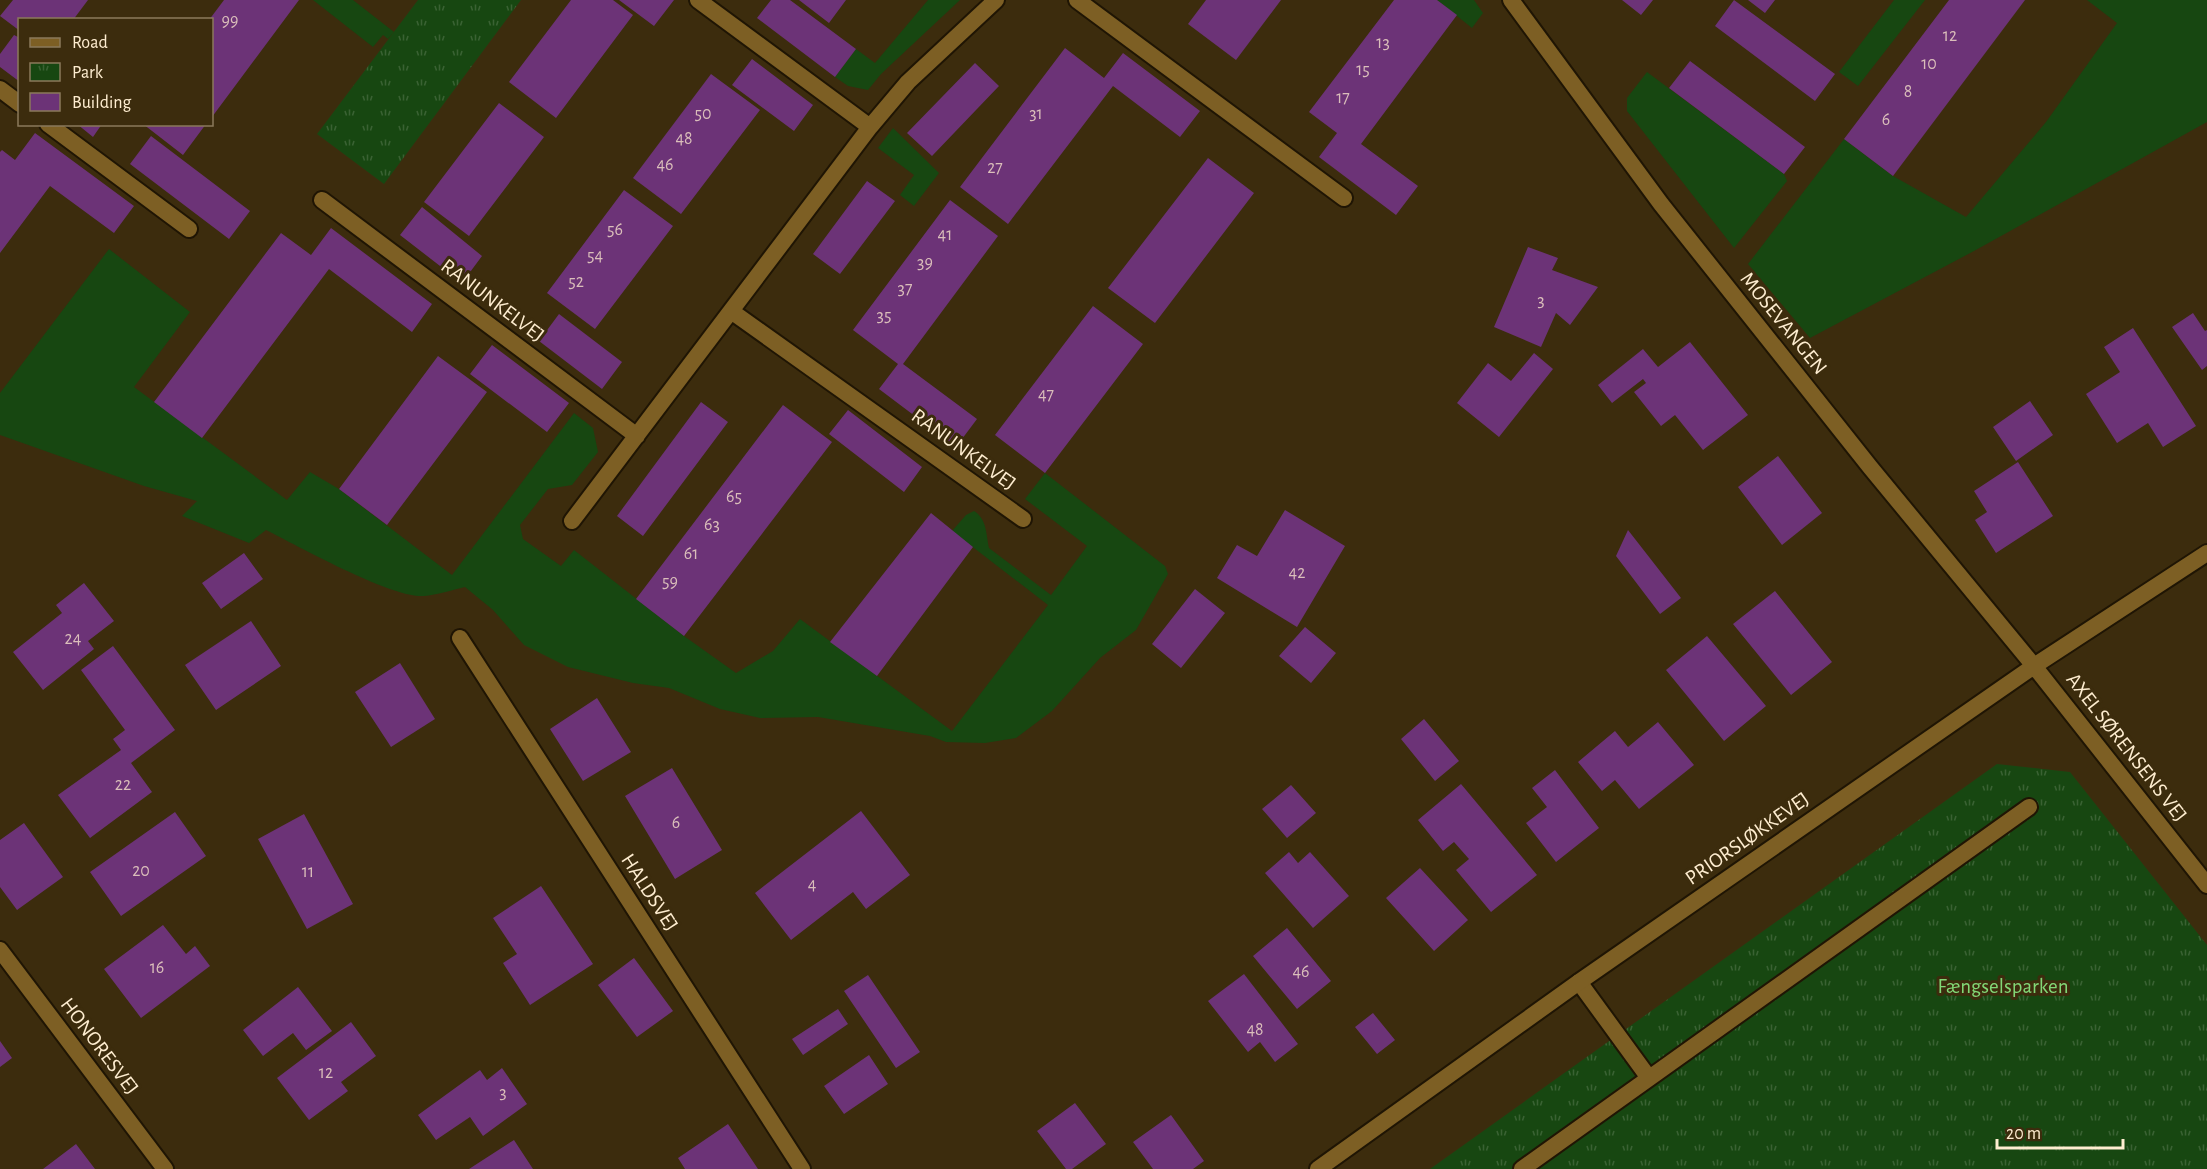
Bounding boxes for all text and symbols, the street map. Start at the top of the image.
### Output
house number: 99 [222,12,238,30]
legend [18,18,213,126]
house number: 12 [1943,27,1957,45]
text: Road [72,34,108,52]
house number: 13 [1376,34,1390,52]
house number: 10 [1921,55,1937,73]
house number: 15 [1356,61,1370,79]
text: Park [72,64,104,82]
house number: 8 [1904,83,1912,101]
house number: 17 [1336,89,1350,107]
text: Building [72,94,132,112]
house number: 50 [694,105,712,123]
house number: 31 [1029,105,1043,123]
house number: 6 [1882,111,1890,129]
house number: 48 [675,130,693,148]
house number: 46 [656,156,674,174]
house number: 27 [987,159,1003,177]
house number: 56 [607,221,623,239]
house number: 41 [938,226,952,244]
house number: 54 [587,247,603,265]
house number: 39 [917,254,933,272]
street label: RANUNKELVEJ [437,255,548,346]
street label: MOSEVANGEN [1736,268,1831,378]
house number: 52 [568,273,584,291]
house number: 37 [898,280,912,298]
house number: 3 [1537,292,1545,310]
house number: 35 [877,307,891,325]
house number: 47 [1038,386,1054,404]
street label: RANUNKELVEJ [908,405,1020,494]
house number: 65 [726,488,742,506]
house number: 63 [704,516,720,534]
house number: 61 [684,545,698,563]
house number: 42 [1289,564,1305,582]
house number: 59 [662,573,678,591]
house number: 24 [65,630,82,648]
street label: AXEL SØRENSENS VEJ [2062,669,2191,826]
house number: 22 [115,776,131,794]
street label: PRIORSLØKKEVEJ [1682,788,1813,889]
house number: 6 [672,814,680,832]
street label: HALDSVEJ [617,850,682,935]
house number: 20 [132,862,150,880]
house number: 11 [302,863,314,881]
house number: 4 [808,876,817,894]
house number: 16 [150,959,164,977]
house number: 46 [1292,963,1310,981]
park label: Fængselsparken [1938,976,2068,997]
street label: HONORESVEJ [57,994,143,1098]
house number: 48 [1246,1021,1264,1039]
house number: 12 [319,1064,333,1082]
house number: 3 [499,1084,507,1102]
scale bar [1997,1112,2123,1150]
text: 20 m [2006,1125,2041,1143]

